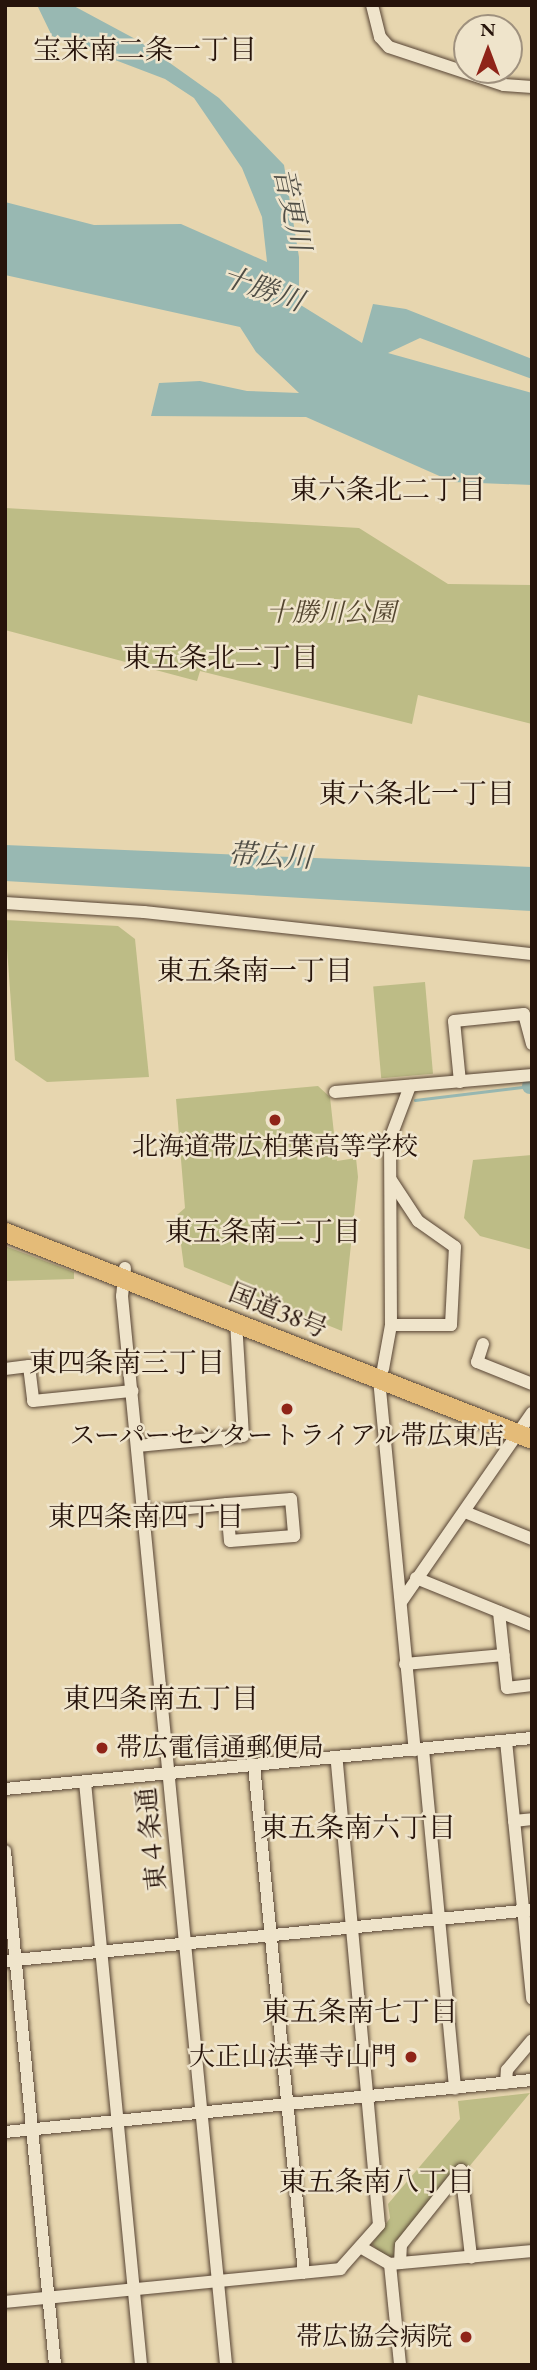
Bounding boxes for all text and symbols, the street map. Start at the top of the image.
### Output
north arrow [453,14,523,84]
text: N [480,17,496,42]
district label: 宝来南二条一丁目 [33,32,257,66]
water label: 音更川 [268,164,318,254]
water label: 十勝川 [218,258,308,318]
district label: 東六条北二丁目 [290,472,486,506]
park label: 十勝川公園 [266,597,396,629]
district label: 東五条北二丁目 [123,640,319,674]
district label: 東六条北一丁目 [319,776,515,810]
water label: 帯広川 [227,836,313,874]
district label: 東五条南一丁目 [157,953,353,987]
marker: 北海道帯広柏葉高等学校 [267,1112,283,1128]
place label: 北海道帯広柏葉高等学校 [132,1131,418,1163]
district label: 東五条南二丁目 [165,1214,361,1248]
street label: 国道38号 [224,1277,332,1345]
district label: 東四条南三丁目 [29,1345,225,1379]
marker: スーパーセンタートライアル帯広東店 [279,1401,295,1417]
place label: スーパーセンタートライアル帯広東店 [67,1420,507,1452]
district label: 東四条南四丁目 [48,1499,244,1533]
district label: 東四条南五丁目 [63,1681,259,1715]
place label: 帯広電信通郵便局 [116,1732,324,1764]
marker: 帯広電信通郵便局 [94,1740,110,1756]
street label: 東４条通 [131,1786,173,1892]
district label: 東五条南六丁目 [260,1810,456,1844]
district label: 東五条南七丁目 [262,1994,458,2028]
place label: 大正山法華寺山門 [189,2041,397,2073]
marker: 大正山法華寺山門 [403,2049,419,2065]
district label: 東五条南八丁目 [279,2164,475,2198]
place label: 帯広協会病院 [296,2321,452,2353]
marker: 帯広協会病院 [458,2329,474,2345]

